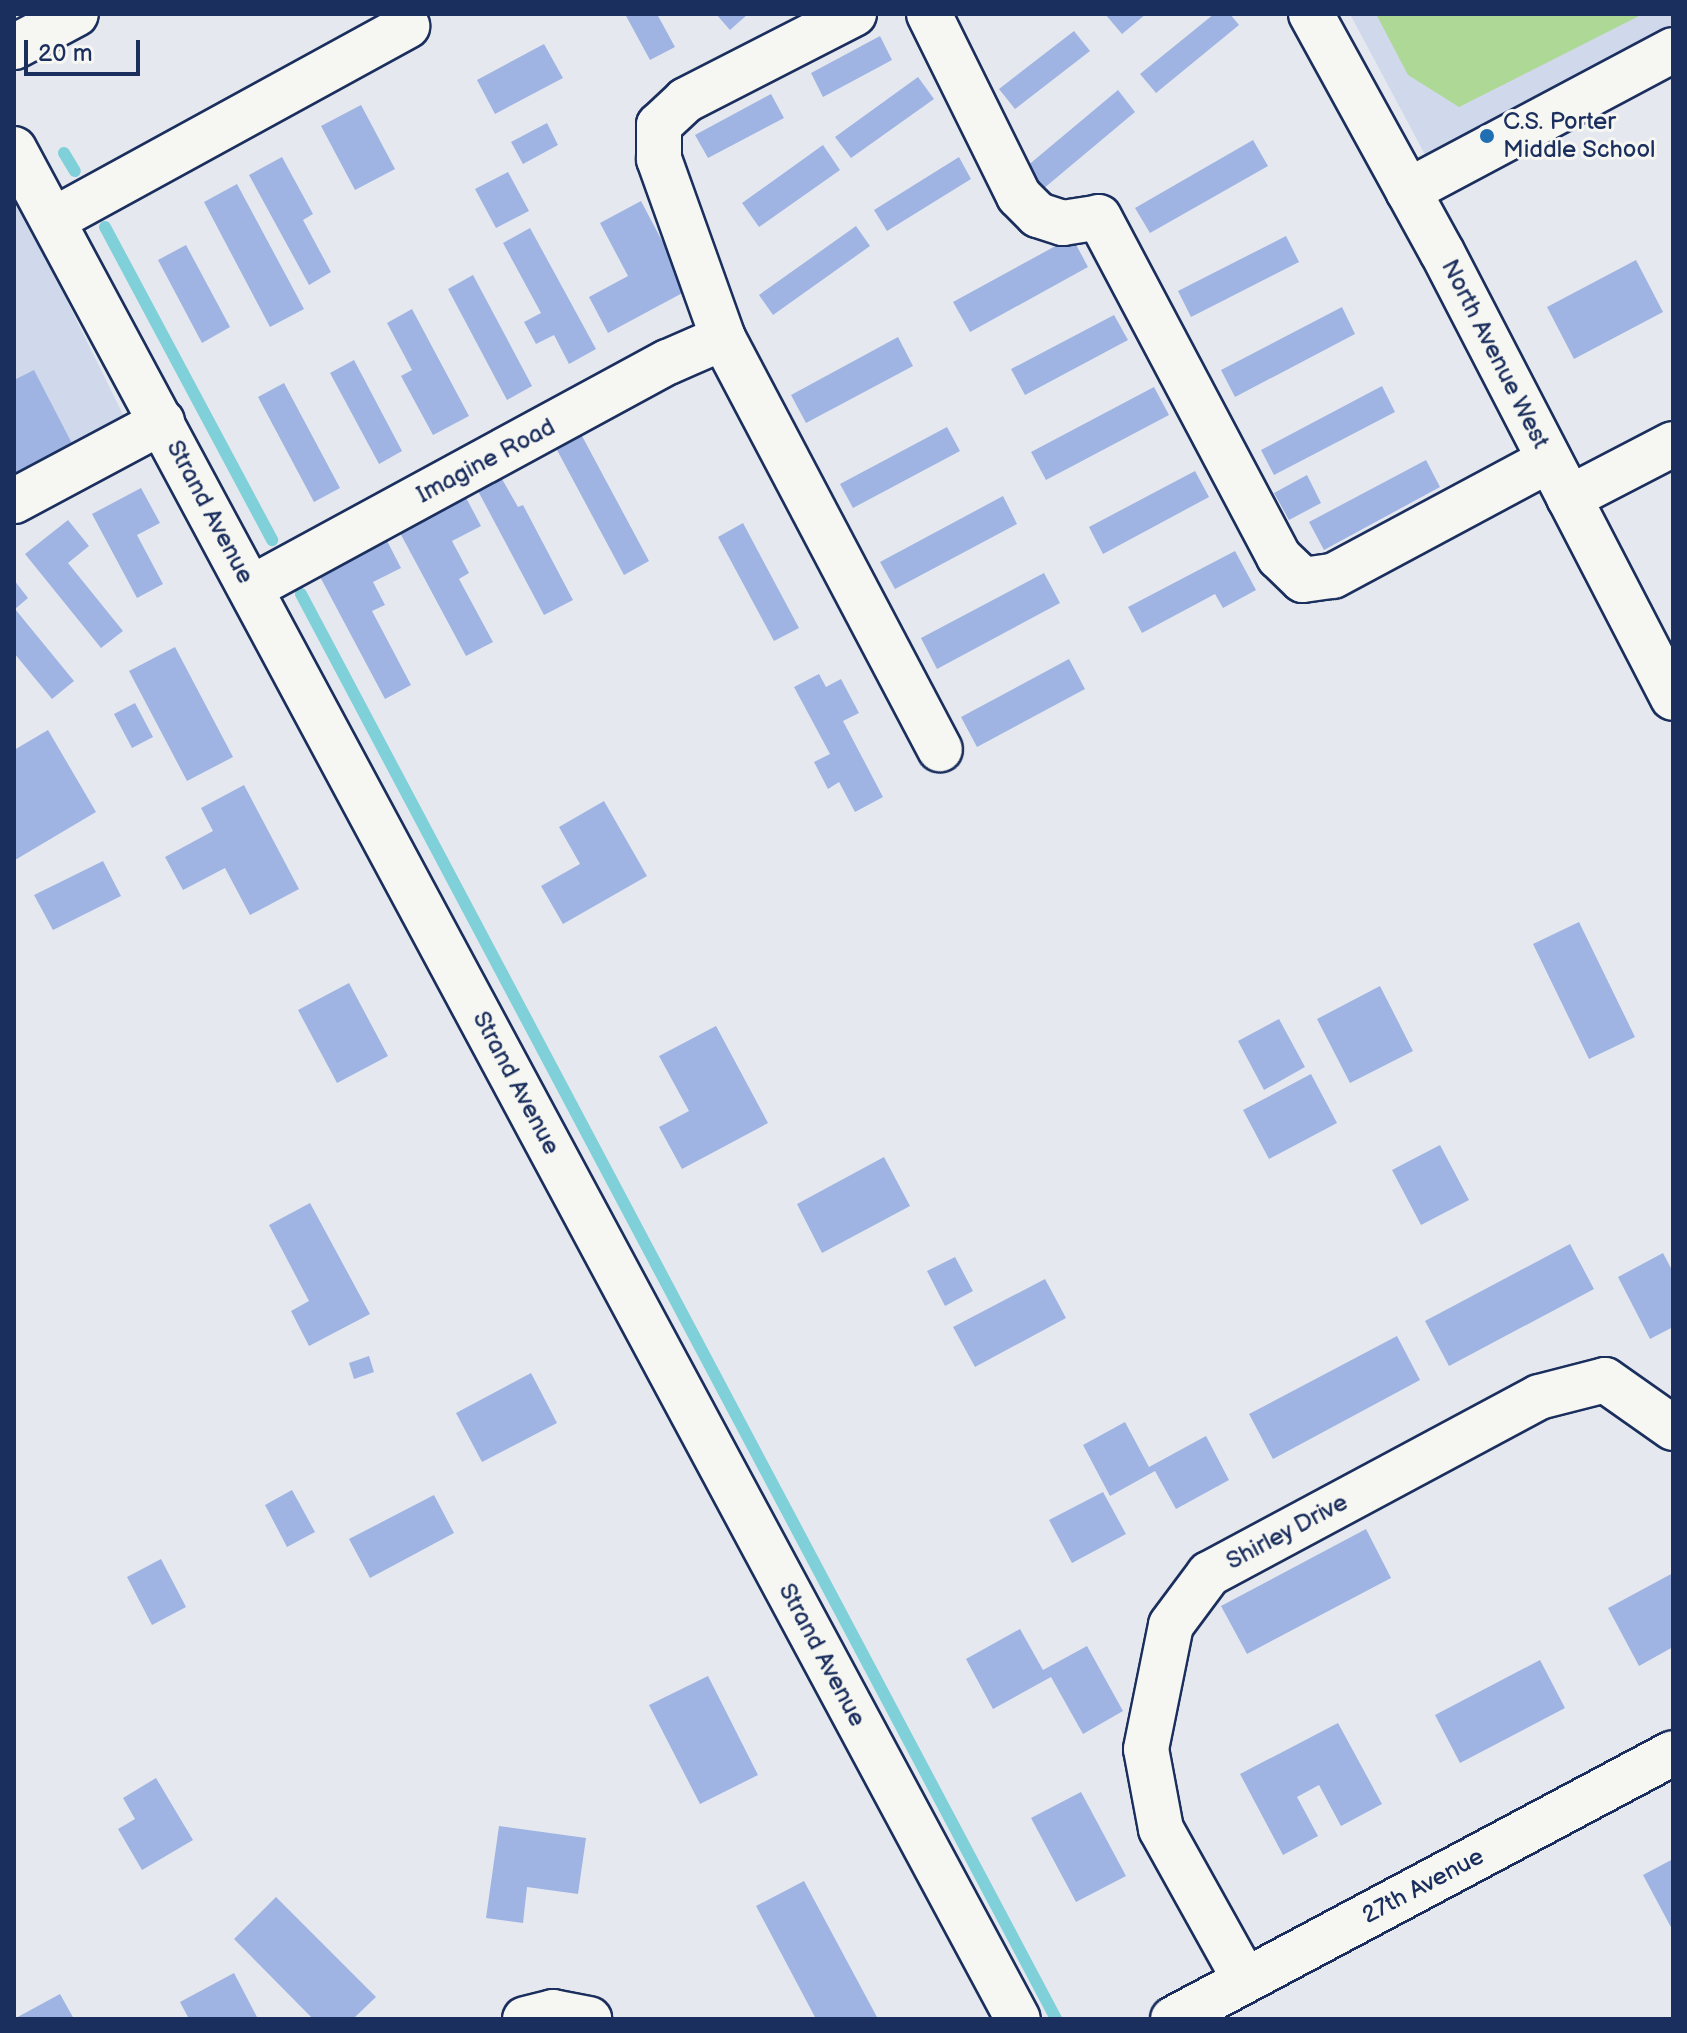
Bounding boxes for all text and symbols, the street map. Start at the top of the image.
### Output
scale bar [28,24,144,74]
text: 20 m [38,39,93,68]
place label: C.S. Porter Middle School [1503,108,1656,164]
marker: C.S. Porter Middle School [1478,127,1496,145]
street label: North Avenue West [1435,254,1555,454]
street label: Imagine Road [412,412,560,510]
street label: Strand Avenue [160,436,260,588]
street label: Strand Avenue [466,1007,566,1159]
street label: Shirley Drive [1221,1488,1353,1576]
street label: Strand Avenue [772,1579,872,1731]
street label: 27th Avenue [1357,1842,1489,1930]

